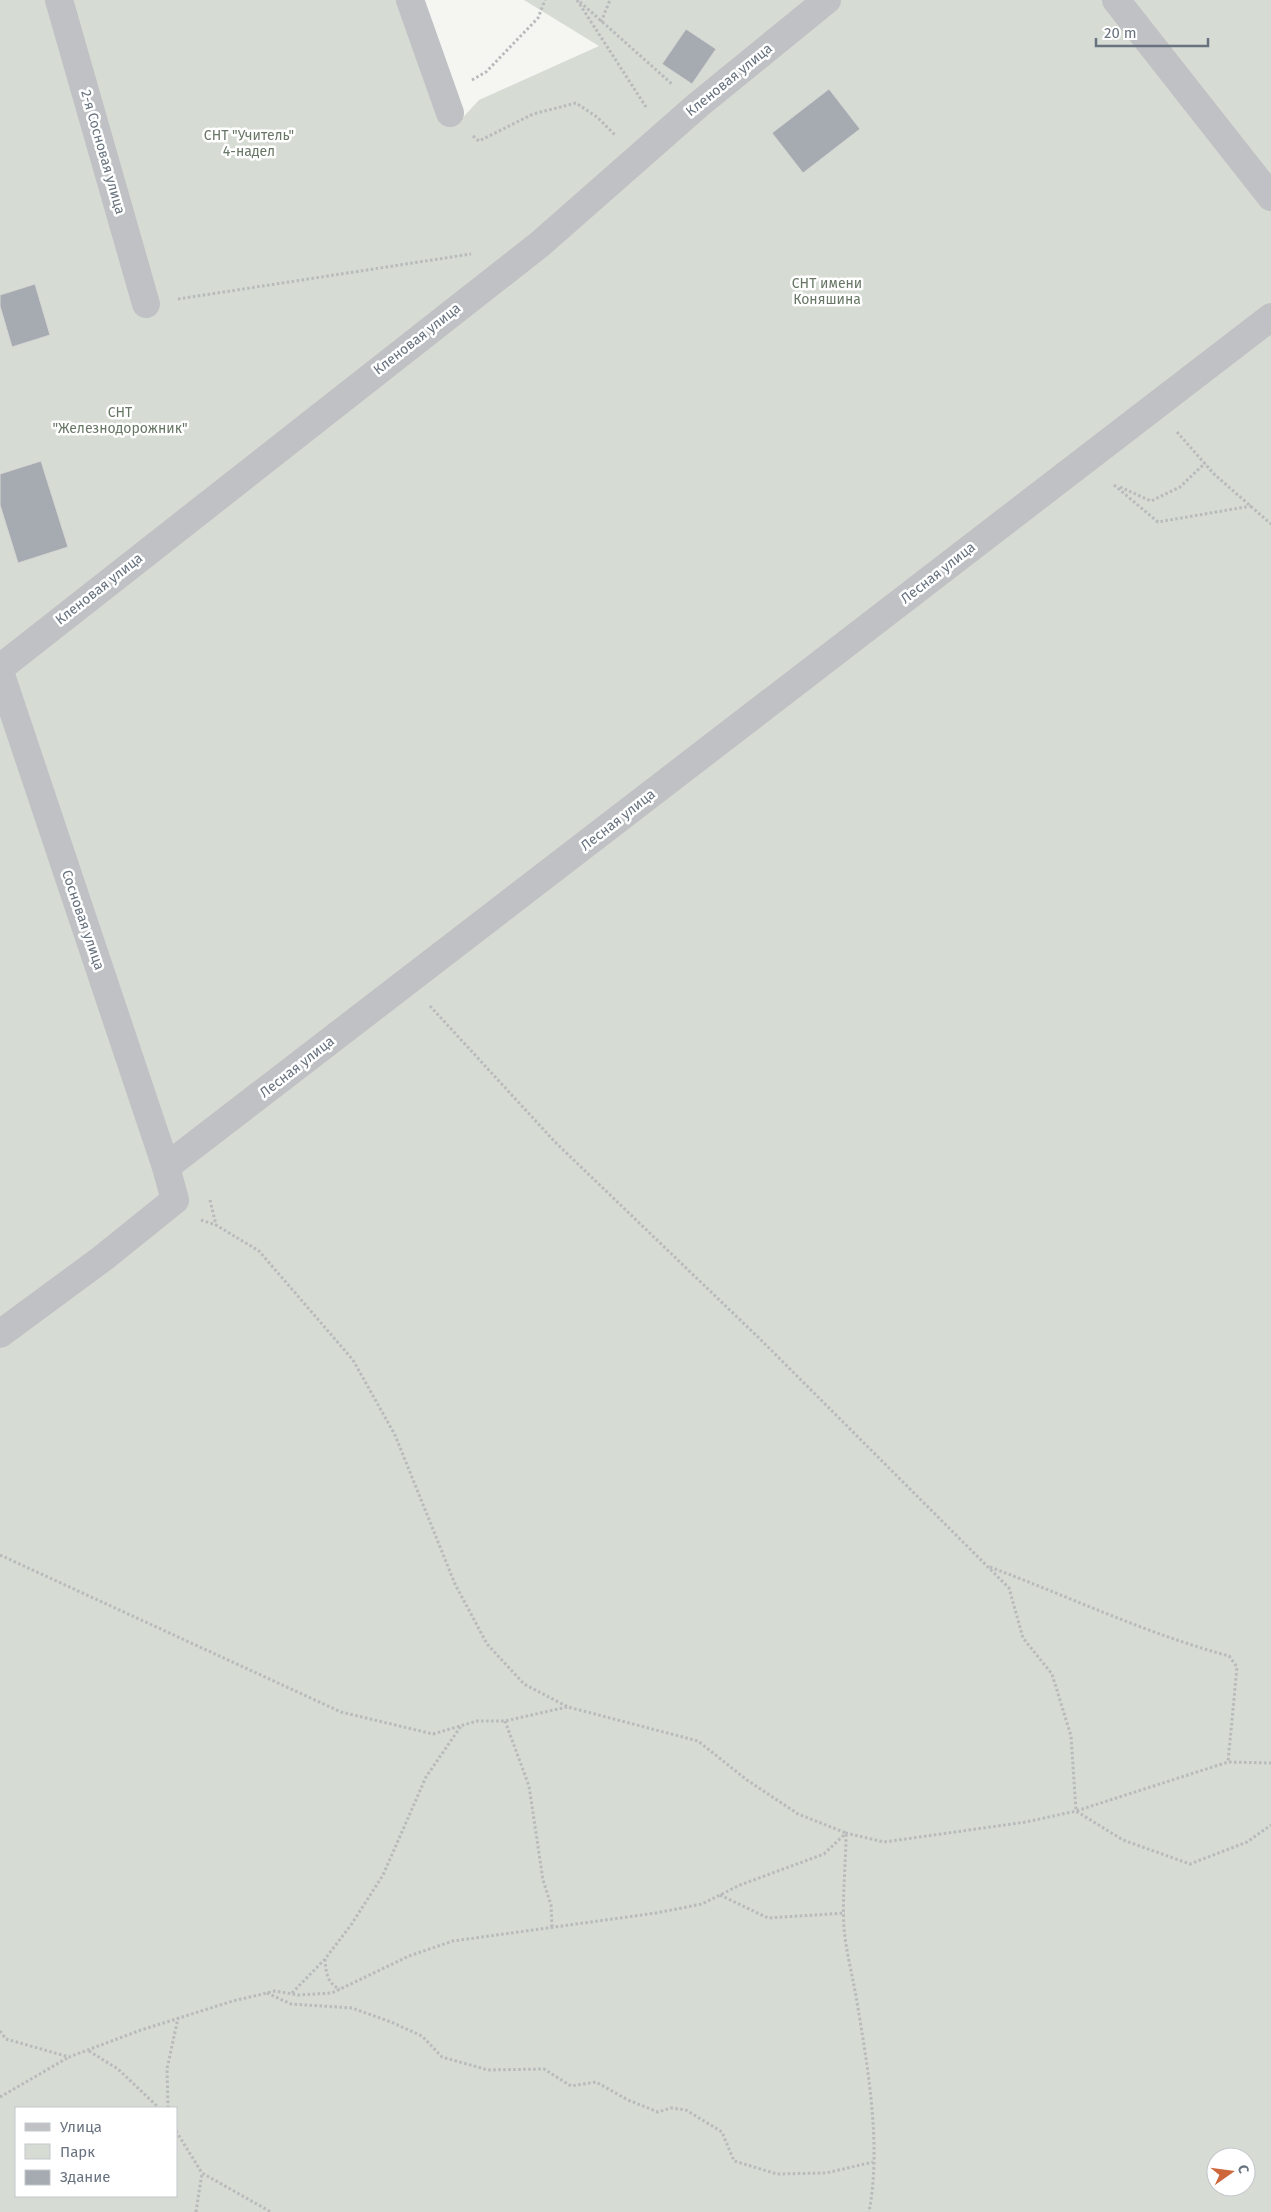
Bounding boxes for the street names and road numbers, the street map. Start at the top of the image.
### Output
street label: Кленовая улица [682,40,776,120]
street label: 2-я Сосновая улица [77,88,129,216]
street label: Кленовая улица [370,300,464,378]
street label: Лесная улица [897,539,979,607]
street label: Кленовая улица [52,550,146,628]
street label: Лесная улица [577,786,659,854]
street label: Сосновая улица [58,868,108,972]
street label: Лесная улица [256,1033,338,1101]

